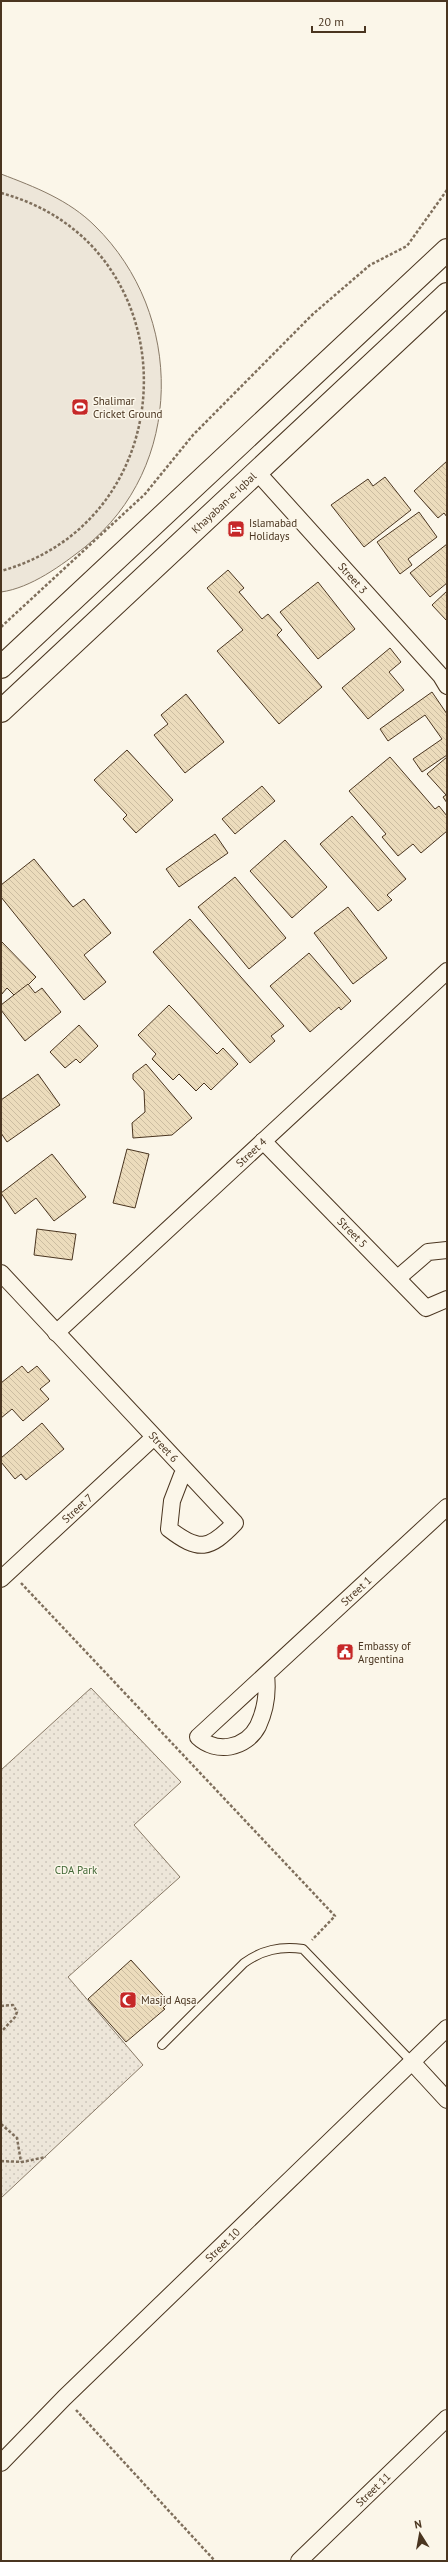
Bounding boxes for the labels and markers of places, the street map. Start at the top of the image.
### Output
place label: Shalimar Cricket Ground [93,394,162,421]
sports icon: Shalimar Cricket Ground [70,397,90,417]
place label: Islamabad Holidays [249,516,297,543]
hotel icon: Islamabad Holidays [226,519,246,539]
place label: Embassy of Argentina [358,1639,411,1666]
public building icon: Embassy of Argentina [335,1642,355,1662]
mosque icon: Masjid Aqsa [118,1990,138,2010]
place label: Masjid Aqsa [141,1993,196,2007]

